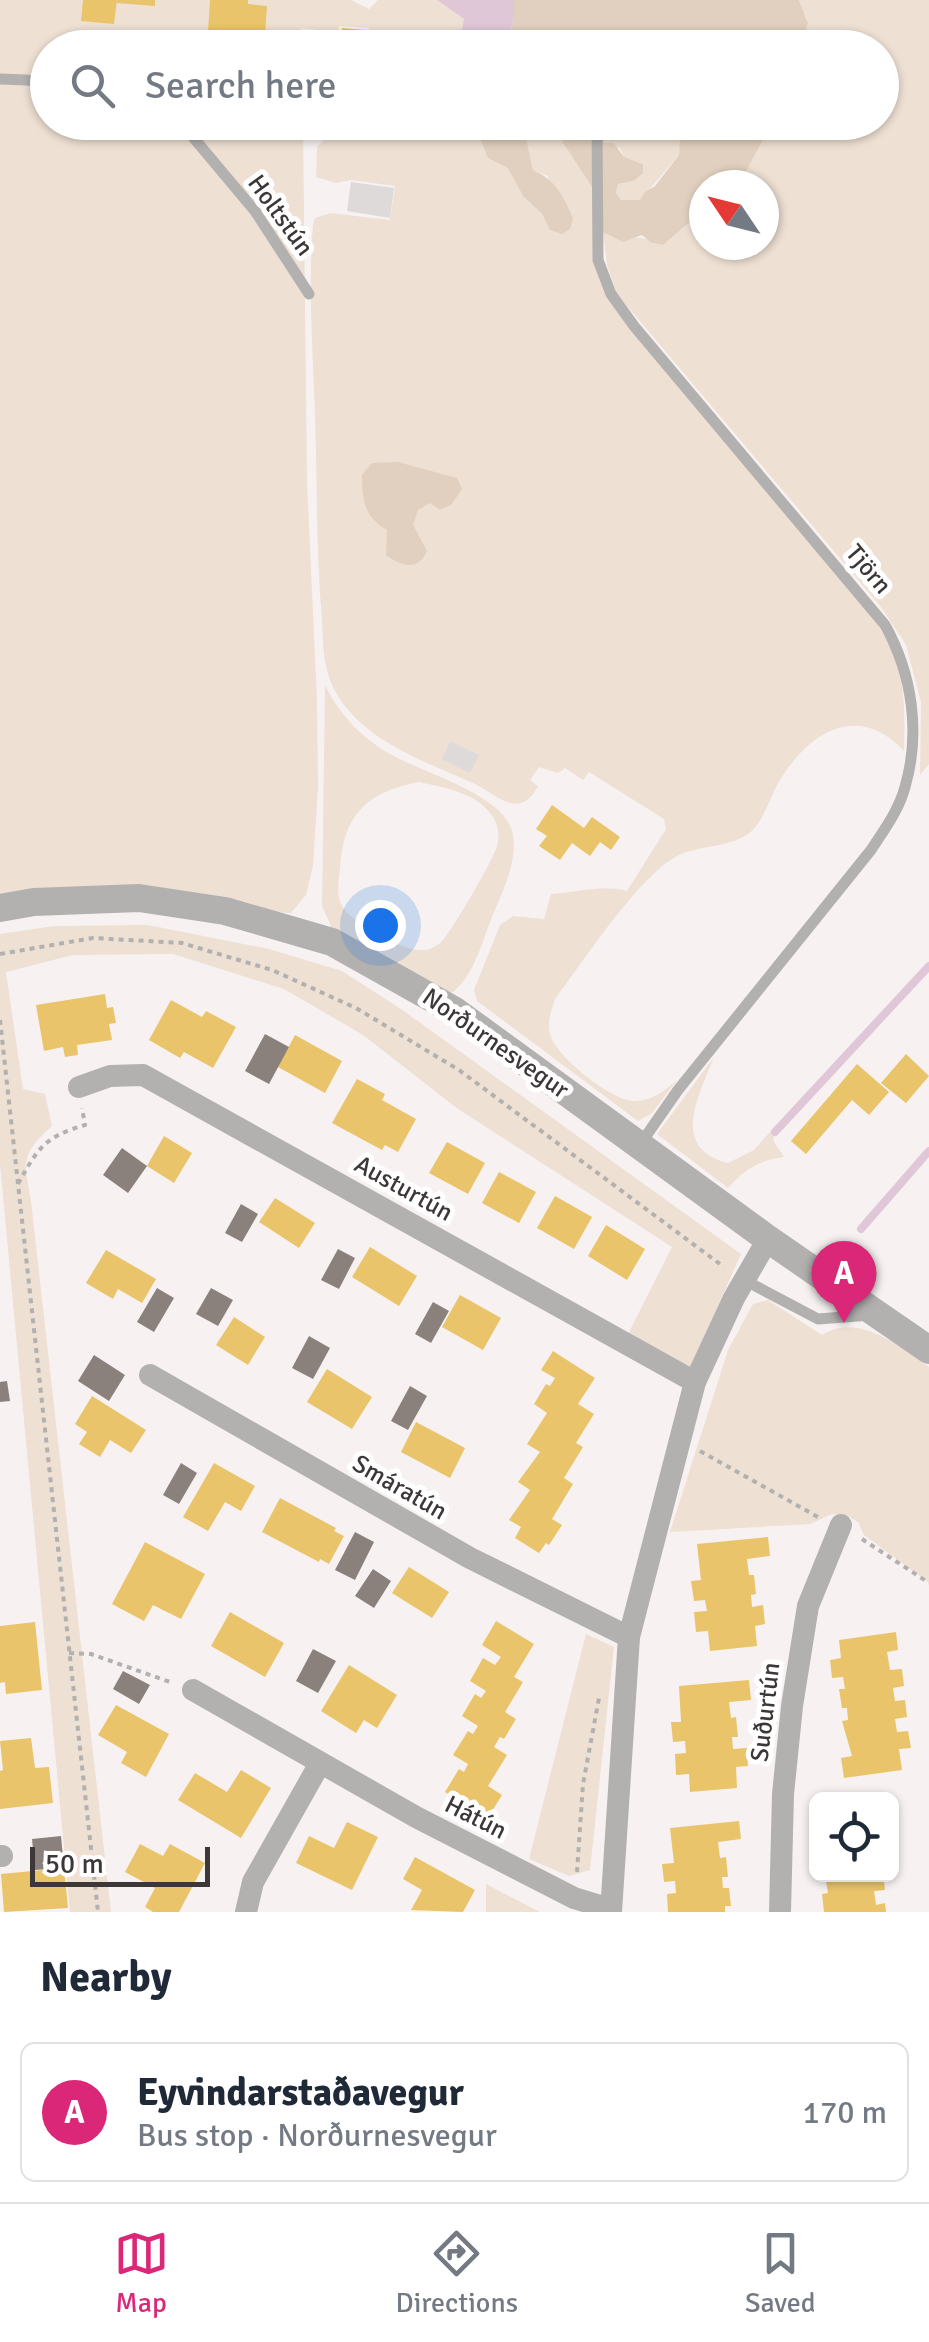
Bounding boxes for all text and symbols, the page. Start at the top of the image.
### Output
search box [30,30,899,140]
icon: search [65,58,120,113]
text: Search here [145,62,337,109]
street label: Holtstún [241,168,321,262]
north arrow [689,170,779,260]
street label: Tjörn [839,538,899,600]
your location [355,900,406,951]
street label: Norðurnesvegur [417,981,576,1105]
street label: Austurtún [349,1148,459,1228]
pin: A [812,1240,876,1323]
street label: Smáratún [347,1448,453,1526]
street label: Suðurtún [744,1661,786,1763]
street label: Hátún [440,1788,512,1846]
map controls [809,1792,899,1882]
button: locate [809,1792,899,1882]
scale bar [30,1842,210,1886]
text: 50 m [45,1847,104,1881]
text: Nearby [40,1952,172,2003]
text: Eyvindarstaðavegur [137,2069,464,2116]
text: A [64,2093,85,2132]
text: 170 m [803,2093,887,2132]
text: Bus stop · Norðurnesvegur [137,2116,497,2155]
tab: Map [114,2226,169,2320]
tab: Directions [396,2226,518,2320]
tab: Saved [745,2226,815,2320]

